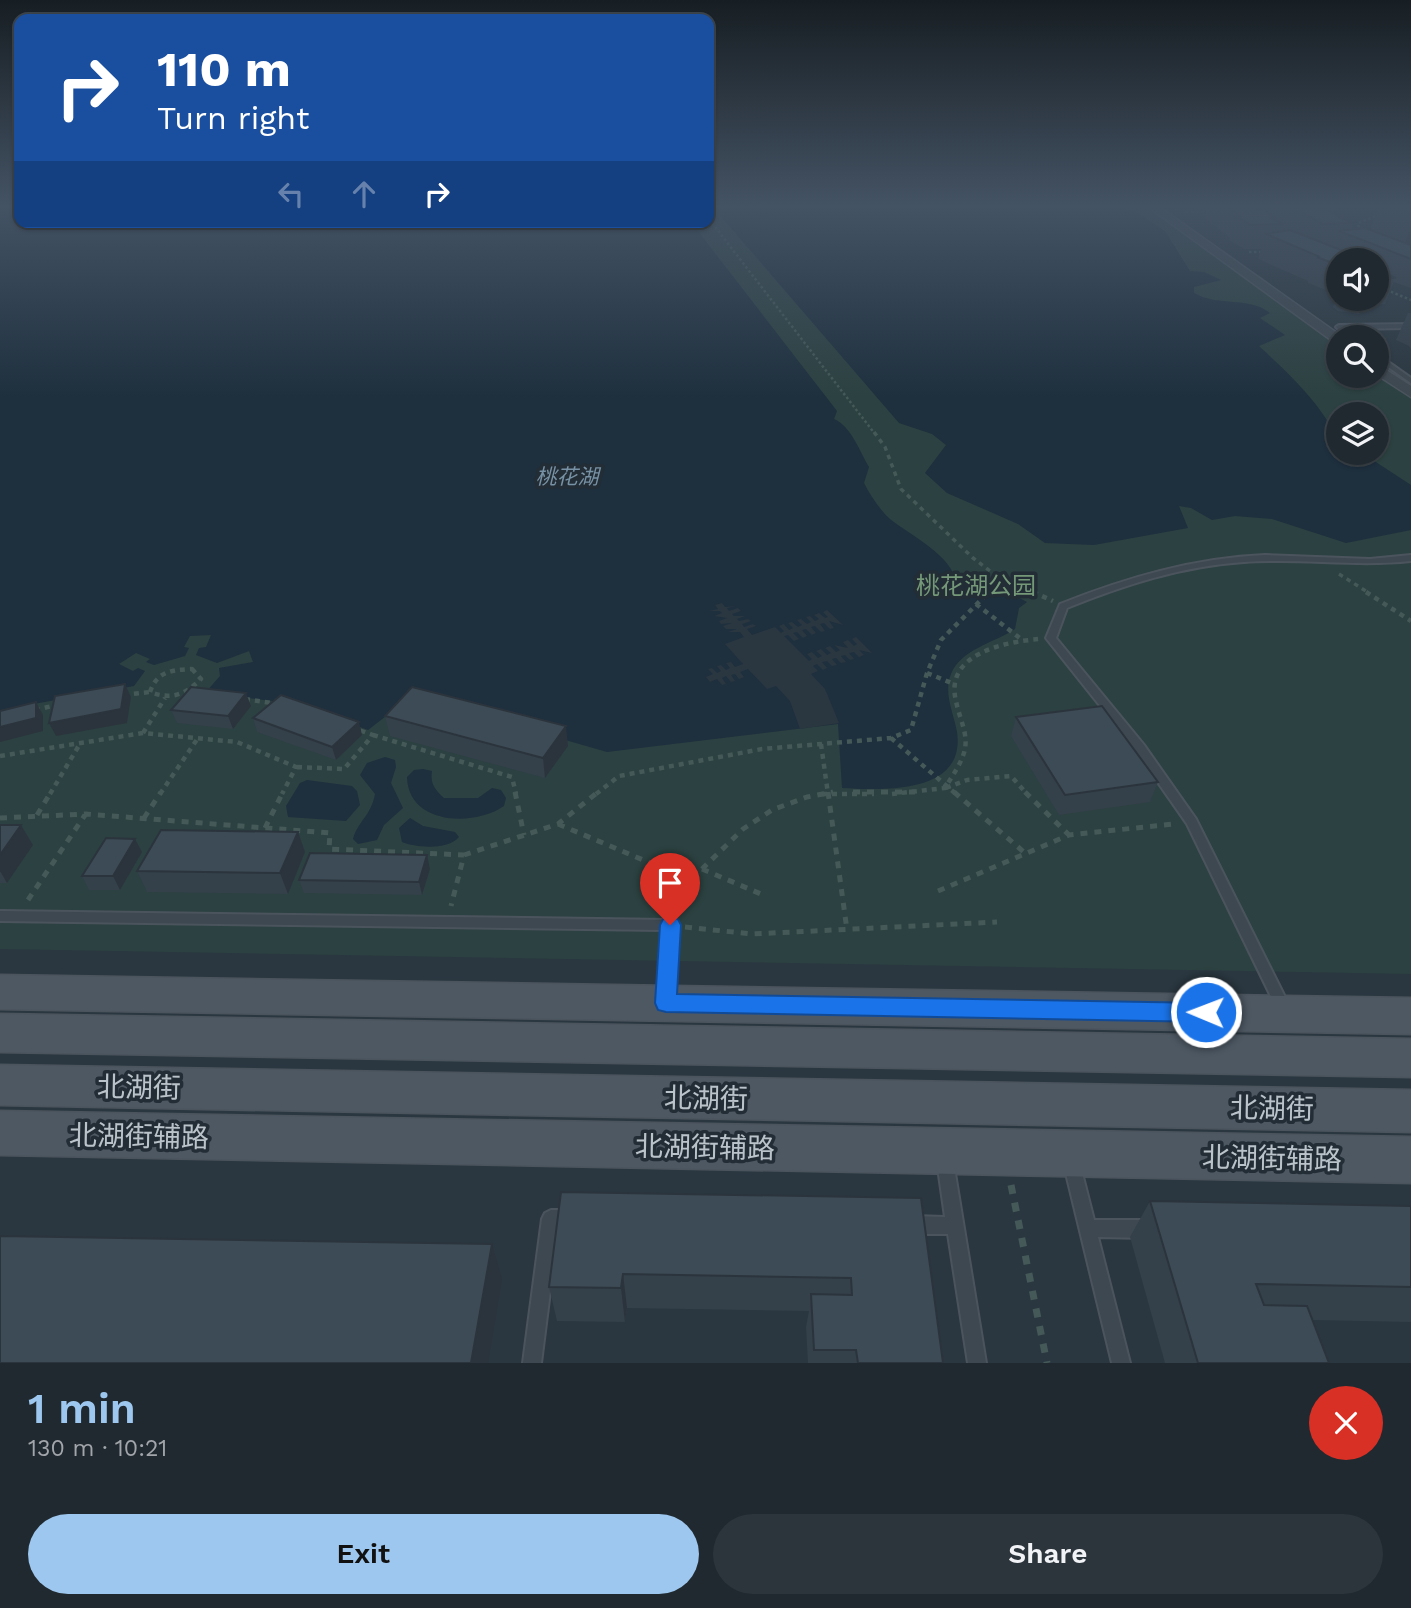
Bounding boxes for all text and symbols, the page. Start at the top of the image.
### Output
text: 110 m [157,40,291,98]
icon: right [42,42,133,133]
text: Turn right [157,99,309,137]
icon: left [272,175,310,213]
icon: ahead [345,175,383,213]
icon: right [418,175,456,213]
map controls [1326,248,1389,465]
button: sound [1326,248,1389,311]
button: search [1326,325,1389,388]
button: layers [1326,402,1389,465]
water label: 桃花湖 [536,464,601,489]
park label: 桃花湖公园 [916,572,1036,600]
pin [640,853,700,925]
icon: arrive [651,864,689,902]
position arrow [1169,975,1243,1049]
street label: 北湖街 [97,1070,181,1105]
street label: 北湖街 [664,1081,748,1116]
street label: 北湖街 [1230,1091,1314,1126]
street label: 北湖街辅路 [69,1119,209,1154]
street label: 北湖街辅路 [635,1130,775,1165]
street label: 北湖街辅路 [1202,1141,1342,1176]
text: 1 min [28,1384,136,1433]
button: close [1309,1386,1383,1460]
text: 130 m · 10:21 [28,1435,167,1462]
button: Exit [28,1514,699,1594]
button: Share [713,1514,1383,1594]

